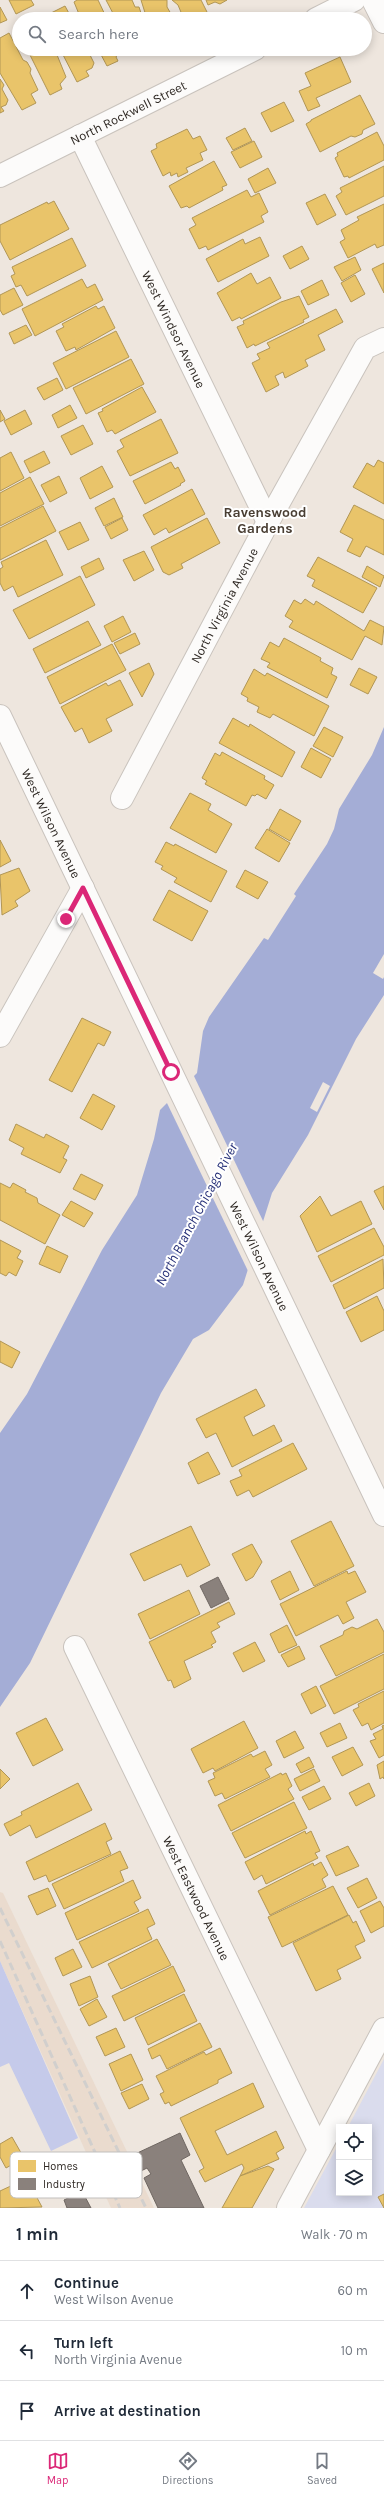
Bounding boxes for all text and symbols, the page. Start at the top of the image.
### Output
search box [12,12,372,56]
icon: search [26,23,48,45]
text: Search here [58,25,139,43]
street label: North Rockwell Street [68,77,189,148]
street label: West Windsor Avenue [139,269,209,391]
district label: Ravenswood Gardens [223,504,307,537]
street label: North Virginia Avenue [188,545,261,666]
street label: West Wilson Avenue [18,766,84,881]
route end [57,910,75,928]
route start [162,1063,180,1081]
water label: North Branch Chicago River [152,1139,242,1288]
street label: West Wilson Avenue [226,1199,292,1314]
street label: West Eastwood Avenue [160,1834,233,1963]
map controls [336,2124,372,2196]
button: locate [336,2124,372,2160]
legend [10,2152,142,2198]
text: Homes [43,2160,78,2173]
button: layers [336,2160,372,2196]
text: Industry [43,2178,85,2191]
text: 1 min [16,2224,59,2244]
text: Walk · 70 m [301,2227,368,2242]
text: Continue [54,2274,119,2292]
icon: ahead [16,2280,38,2302]
text: 60 m [338,2283,368,2298]
text: West Wilson Avenue [54,2292,173,2307]
text: Turn left [54,2334,113,2352]
icon: left [16,2340,38,2362]
text: 10 m [341,2343,368,2358]
text: North Virginia Avenue [54,2352,182,2367]
icon: arrive [16,2400,38,2422]
text: Arrive at destination [54,2402,201,2420]
tab: Map [47,2450,69,2487]
tab: Directions [162,2450,214,2487]
tab: Saved [307,2450,337,2487]

